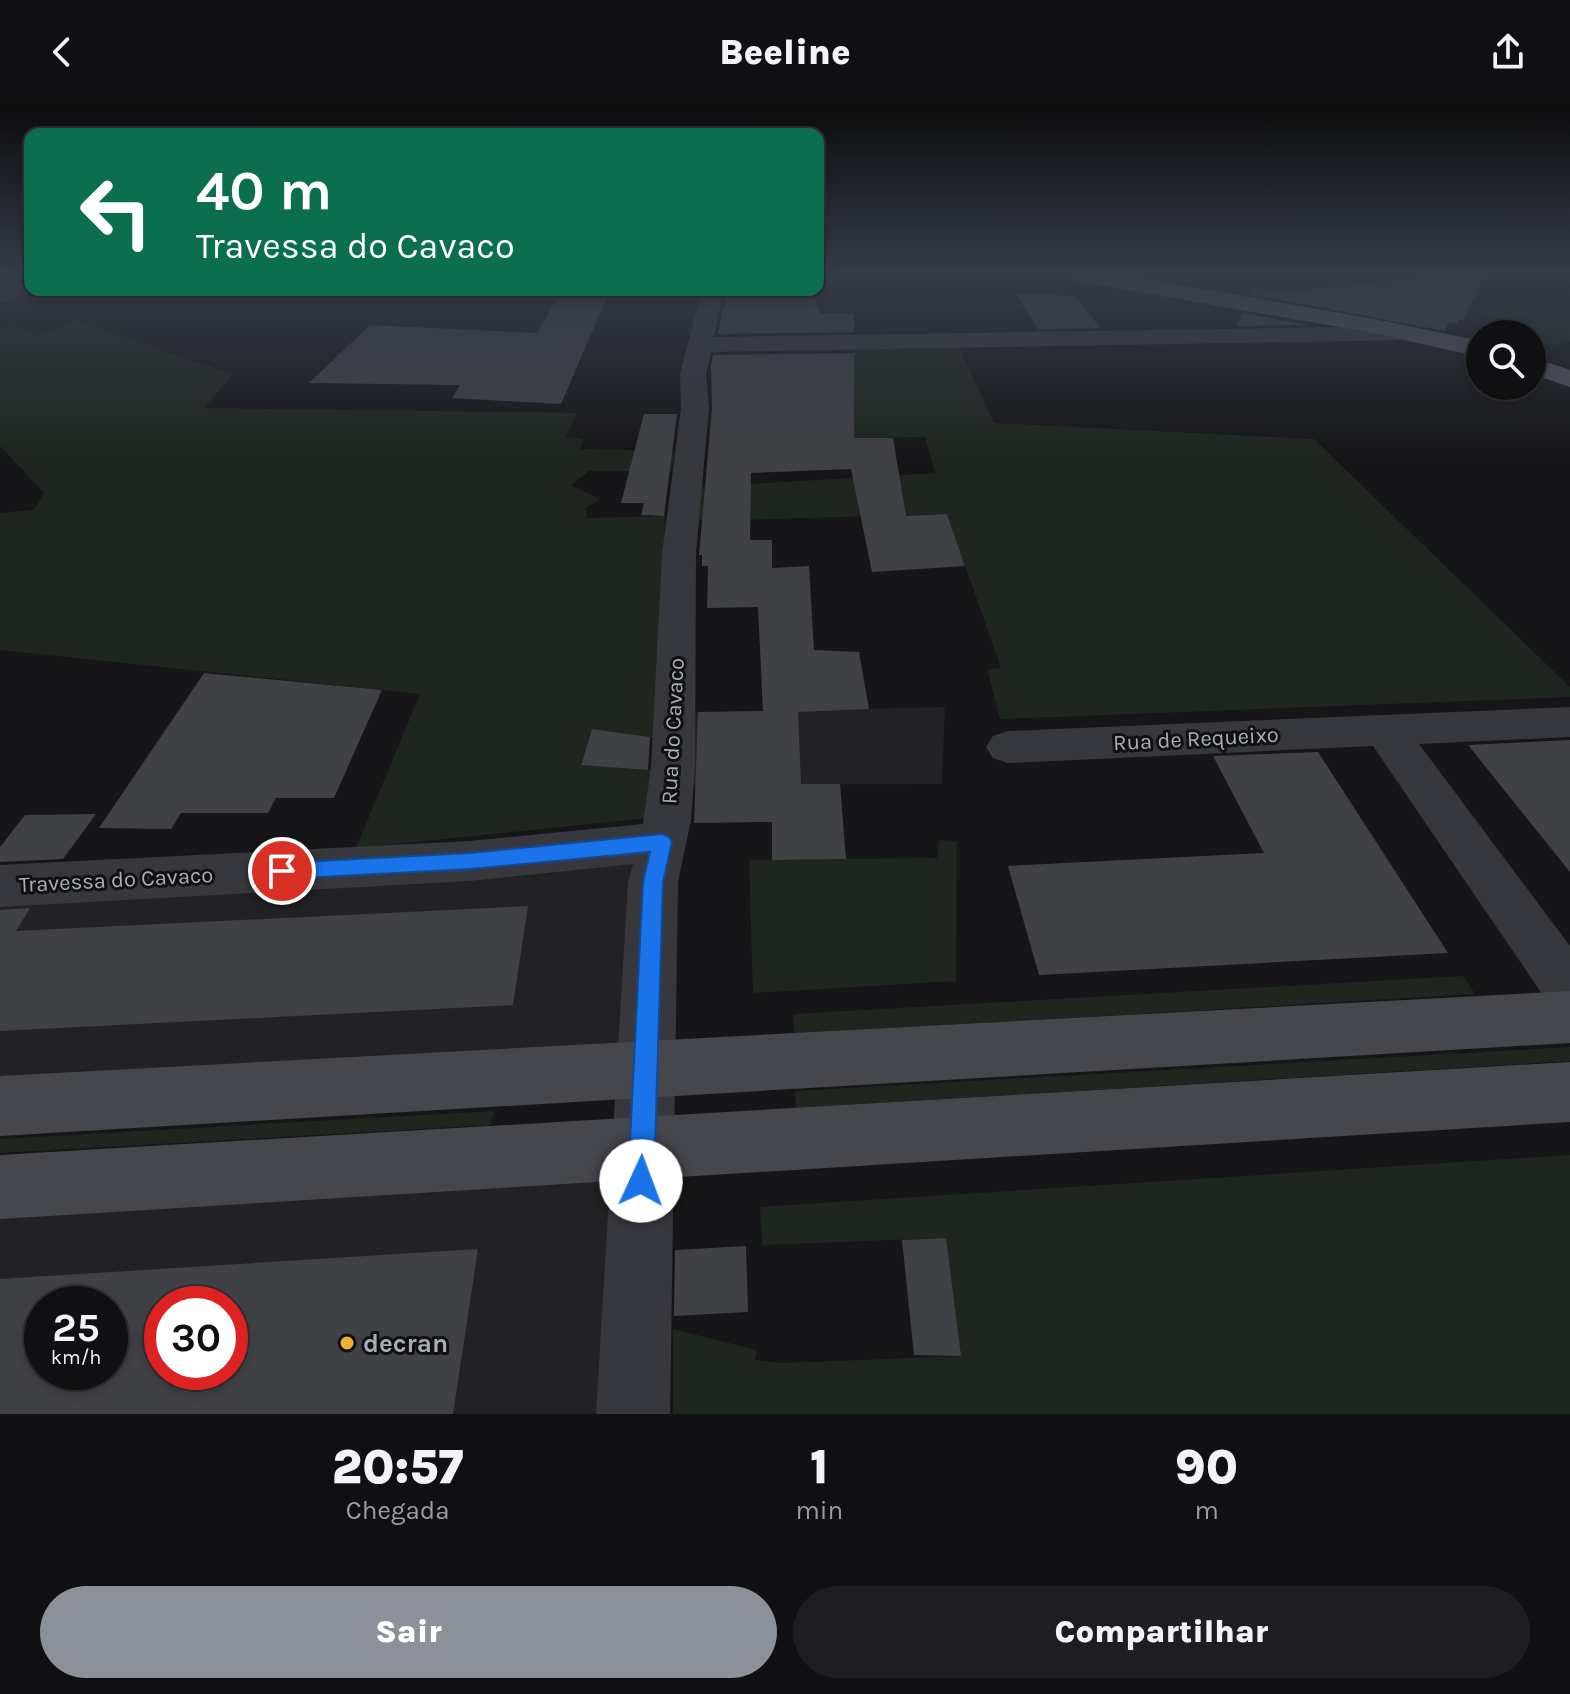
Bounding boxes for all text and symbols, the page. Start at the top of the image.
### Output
icon: back [40,30,84,74]
icon: share [1486,30,1530,74]
text: Beeline [719,31,851,73]
text: 40 m [196,158,332,223]
icon: left [64,160,168,264]
text: Travessa do Cavaco [196,225,515,267]
map controls [1466,320,1546,400]
button: search [1466,320,1546,400]
street label: Rua do Cavaco [656,657,690,805]
street label: Rua de Requeixo [1113,722,1279,756]
pin [248,837,316,905]
icon: arrive [260,849,304,893]
street label: Travessa do Cavaco [18,862,214,898]
position arrow [599,1139,683,1223]
speed limit sign: 30 [144,1286,248,1390]
text: 25 [52,1304,100,1351]
place label: decran [363,1328,448,1359]
marker: decran [338,1334,356,1352]
text: km/h [51,1346,101,1369]
text: 20:57 [332,1439,464,1495]
text: 1 [810,1439,828,1495]
text: 90 [1175,1439,1238,1495]
text: Chegada [346,1495,450,1526]
text: min [795,1495,843,1526]
text: m [1194,1495,1219,1526]
button: Sair [40,1586,777,1678]
button: Compartilhar [793,1586,1530,1678]

